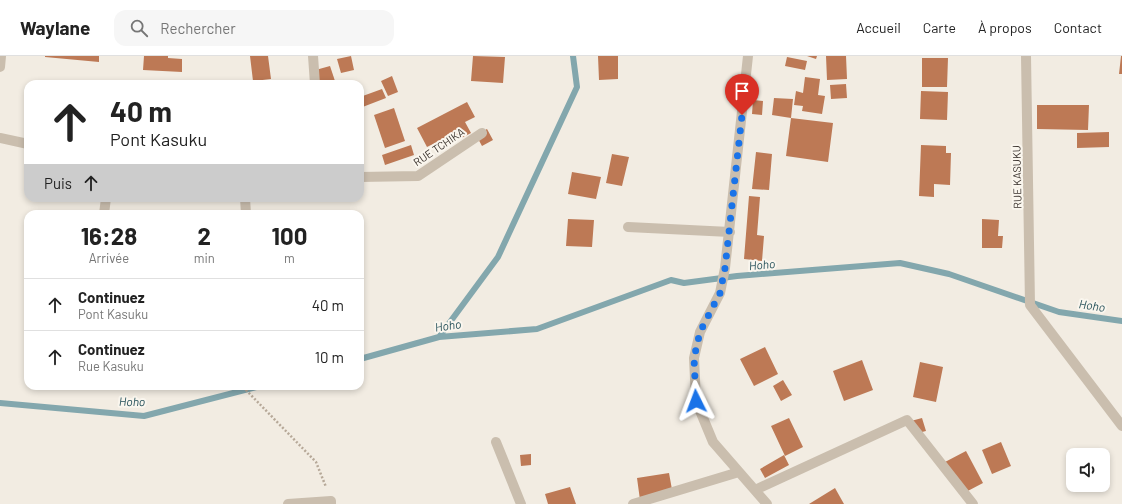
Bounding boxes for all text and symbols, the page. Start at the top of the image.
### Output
search box [114,10,394,46]
text: Waylane [20,16,90,39]
icon: search [128,17,150,39]
text: Rechercher [160,19,236,37]
text: Accueil [856,19,901,36]
text: Carte [923,19,956,36]
text: À propos [978,19,1032,36]
text: Contact [1054,19,1102,36]
pin [725,74,759,115]
icon: arrive [731,80,753,102]
text: 40 m [110,94,172,128]
icon: ahead [44,96,96,148]
street label: RUE TCHIKA [411,125,467,168]
text: Pont Kasuku [110,128,207,150]
street label: RUE KASUKU [1009,145,1024,209]
icon: ahead [80,172,102,194]
text: Puis [44,174,72,192]
text: 16:28 [81,221,137,250]
text: 2 [198,221,211,250]
text: 100 [272,221,307,250]
text: Arrivée [89,250,129,266]
text: min [194,250,215,266]
text: m [284,250,295,266]
water label: Hoho [748,256,776,272]
text: Continuez [78,288,145,306]
icon: ahead [44,294,66,316]
text: 40 m [312,296,344,314]
water label: Hoho [1078,296,1106,314]
text: Pont Kasuku [78,306,148,322]
water label: Hoho [434,316,462,334]
text: Continuez [78,340,145,358]
icon: ahead [44,346,66,368]
text: 10 m [315,348,344,366]
text: Rue Kasuku [78,358,144,374]
position arrow [675,380,717,422]
water label: Hoho [119,394,145,408]
map controls [1066,448,1110,492]
button: sound [1066,448,1110,492]

